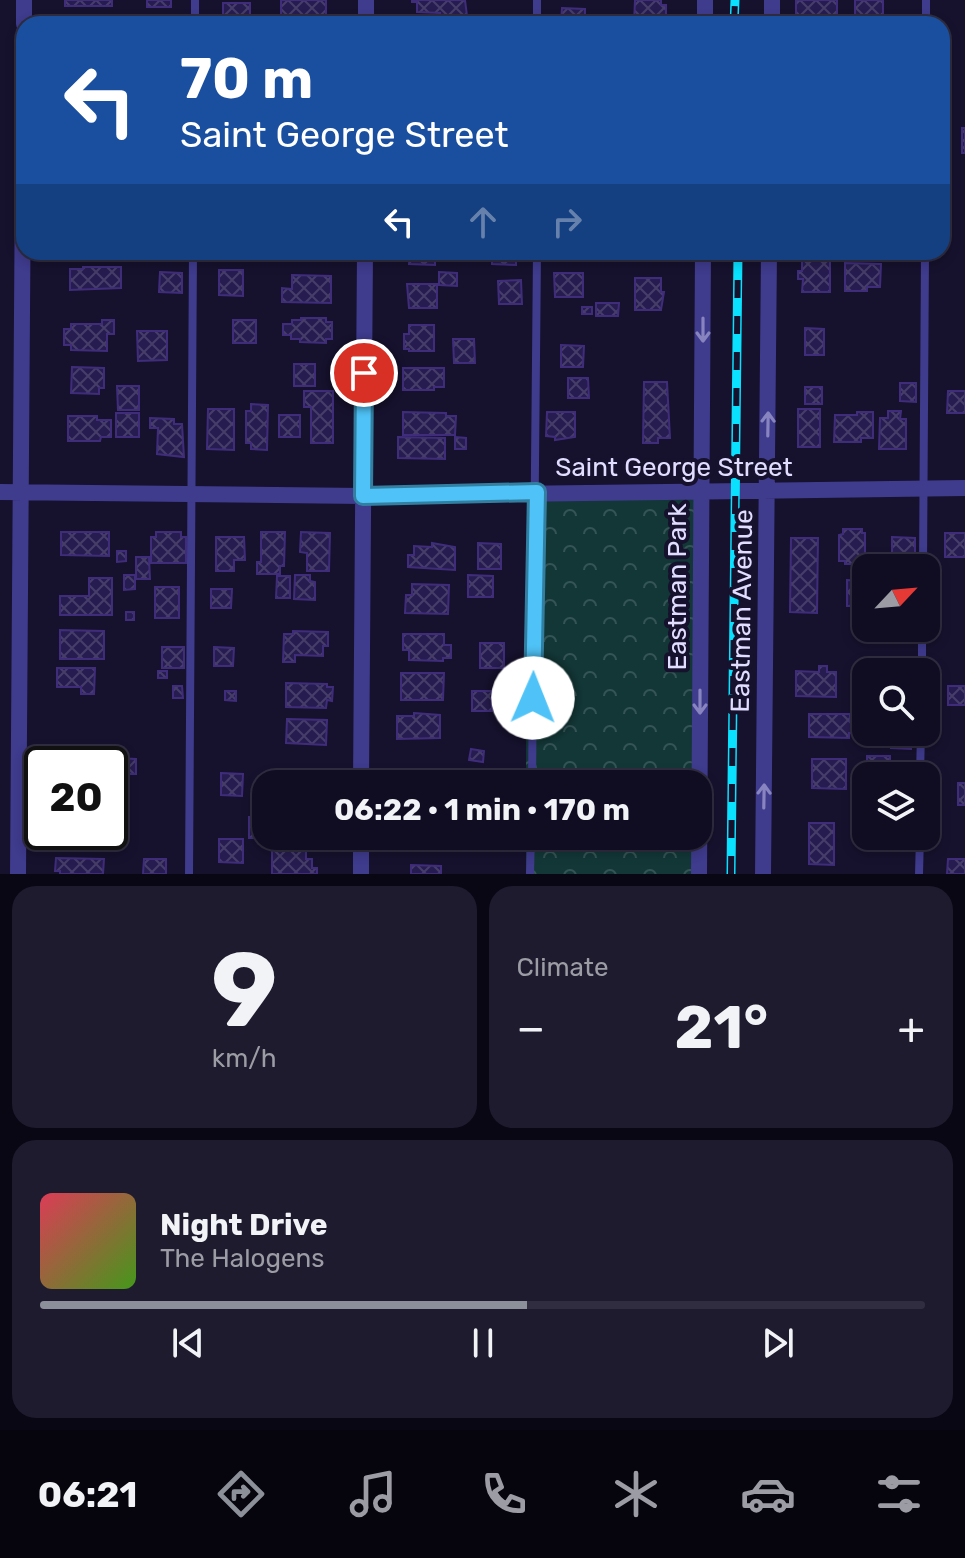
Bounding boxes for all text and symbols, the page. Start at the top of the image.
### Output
text: 70 m [180,46,313,112]
icon: left [48,48,152,152]
text: Saint George Street [180,113,509,156]
icon: left [377,200,421,244]
icon: ahead [461,200,505,244]
icon: right [545,200,589,244]
one-way arrow [695,316,711,343]
pin [330,339,398,407]
icon: arrive [342,351,386,395]
one-way arrow [760,411,776,438]
street label: Saint George Street [555,452,793,483]
street label: Eastman Park [662,503,693,671]
street label: Eastman Avenue [725,509,759,713]
north arrow [852,554,940,642]
map controls [852,554,940,850]
position arrow [491,656,575,740]
button: search [852,658,940,746]
one-way arrow [692,688,708,715]
speed limit sign: 20 [24,746,128,850]
button: layers [852,762,940,850]
one-way arrow [756,783,772,810]
text: 06:22 · 1 min · 170 m [334,792,630,828]
text: 9 [211,929,278,1052]
text: Climate [517,952,609,983]
text: 21° [675,992,768,1063]
text: − [517,1002,545,1054]
text: + [898,1002,925,1054]
text: km/h [212,1043,277,1074]
text: Night Drive [160,1207,328,1243]
text: The Halogens [160,1243,325,1274]
icon: previous [166,1321,210,1365]
icon: pause [461,1321,505,1365]
icon: next [756,1321,800,1365]
icon: directions [213,1466,269,1522]
icon: music [345,1466,401,1522]
icon: phone [476,1466,532,1522]
icon: climate [608,1466,664,1522]
icon: car [740,1466,796,1522]
icon: filters [871,1466,927,1522]
text: 06:21 [38,1473,138,1516]

